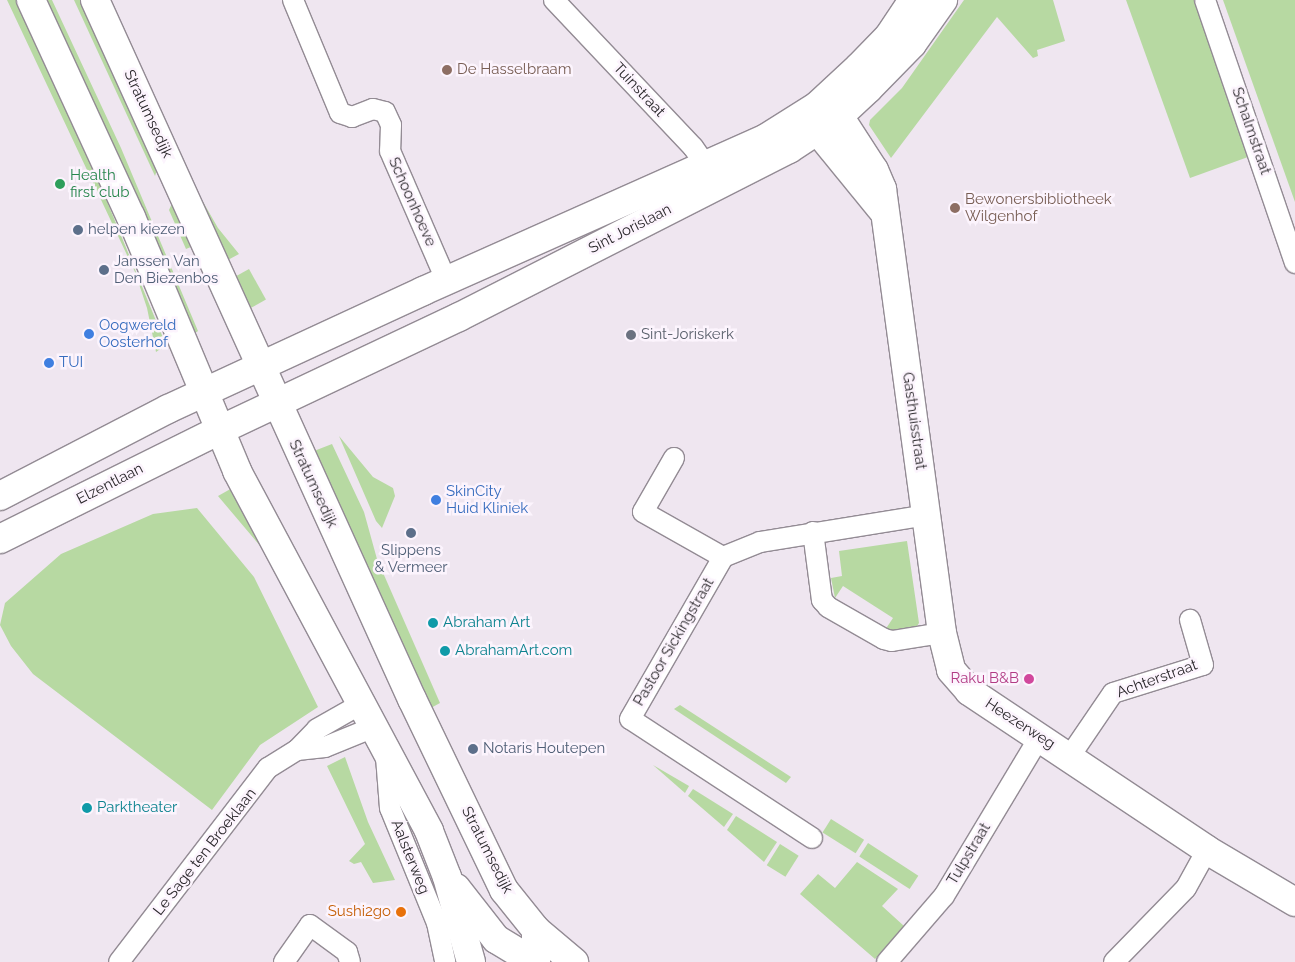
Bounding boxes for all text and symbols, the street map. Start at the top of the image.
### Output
street label: Tuinstraat [609,59,669,121]
place label: De Hasselbraam [457,61,572,79]
marker: De Hasselbraam [441,64,453,76]
street label: Stratumsedijk [120,67,176,161]
street label: Schalmstraat [1228,85,1274,177]
street label: Schoonhoeve [384,155,440,249]
place label: Health first club [70,166,129,201]
marker: Health first club [54,178,66,190]
place label: Bewonersbibliotheek Wilgenhof [965,190,1112,225]
street label: Sint Jorislaan [585,200,675,258]
marker: Bewonersbibliotheek Wilgenhof [949,202,961,214]
place label: helpen kiezen [88,221,185,239]
marker: helpen kiezen [72,224,84,236]
place label: Janssen Van Den Biezenbos [114,252,218,287]
marker: Janssen Van Den Biezenbos [98,264,110,276]
place label: Oogwereld Oosterhof [99,316,176,351]
place label: Sint-Joriskerk [641,326,734,344]
marker: Oogwereld Oosterhof [83,328,95,340]
marker: Sint-Joriskerk [625,329,637,341]
place label: TUI [59,354,83,372]
marker: TUI [43,357,55,369]
street label: Gasthuisstraat [898,371,930,471]
street label: Stratumsedijk [285,437,341,531]
street label: Elzentlaan [74,460,146,508]
place label: SkinCity Huid Kliniek [446,482,528,517]
marker: SkinCity Huid Kliniek [430,494,442,506]
marker: Slippens & Vermeer [405,527,417,539]
place label: Slippens & Vermeer [374,541,448,576]
street label: Pastoor Sickingstraat [630,575,718,709]
place label: Abraham Art [443,614,531,632]
marker: Abraham Art [427,617,439,629]
place label: AbrahamArt.com [455,642,572,660]
marker: AbrahamArt.com [439,645,451,657]
street label: Achterstraat [1114,656,1200,702]
place label: Raku B&B [950,670,1019,688]
marker: Raku B&B [1023,673,1035,685]
street label: Heezerweg [982,695,1058,753]
place label: Notaris Houtepen [483,740,605,758]
marker: Notaris Houtepen [467,743,479,755]
street label: Le Sage ten Broeklaan [150,785,260,919]
place label: Parktheater [97,799,177,817]
marker: Parktheater [81,802,93,814]
street label: Stratumsedijk [457,804,517,896]
street label: Aalsterweg [387,817,433,897]
street label: Tulpstraat [944,820,994,888]
place label: Sushi2go [328,903,391,921]
marker: Sushi2go [395,906,407,918]

